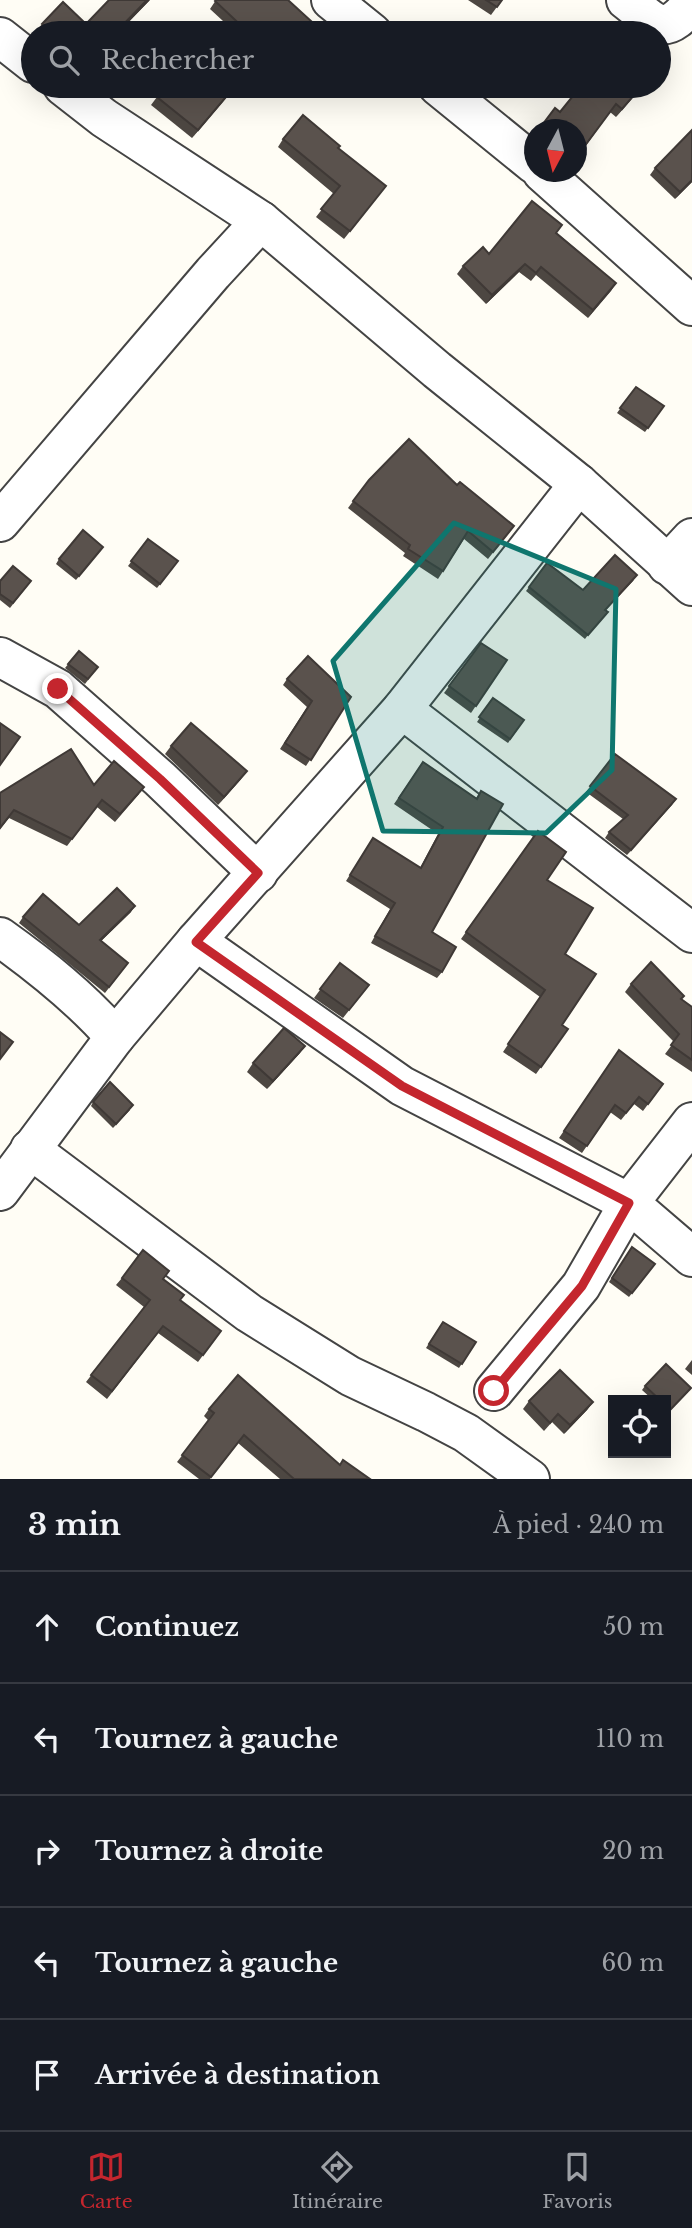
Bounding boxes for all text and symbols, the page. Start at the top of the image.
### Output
search box [21,21,671,98]
icon: search [45,41,83,79]
text: Rechercher [101,44,254,76]
north arrow [524,119,587,182]
route end [42,673,73,704]
route start [478,1375,509,1406]
map controls [608,1395,671,1458]
button: locate [608,1395,671,1458]
text: 3 min [28,1506,121,1543]
text: À pied · 240 m [493,1511,664,1539]
icon: ahead [28,1608,66,1646]
text: Continuez [95,1611,239,1643]
text: 50 m [603,1613,664,1641]
icon: left [28,1720,66,1758]
text: Tournez à gauche [95,1723,338,1755]
text: 110 m [596,1725,664,1753]
icon: right [28,1832,66,1870]
text: Tournez à droite [95,1835,323,1867]
text: 20 m [602,1837,664,1865]
icon: left [28,1944,66,1982]
text: Tournez à gauche [95,1947,338,1979]
text: 60 m [602,1949,664,1977]
icon: arrive [28,2056,66,2094]
text: Arrivée à destination [95,2059,380,2091]
tab: Carte [80,2148,133,2213]
tab: Itinéraire [292,2148,383,2213]
tab: Favoris [542,2148,612,2213]

